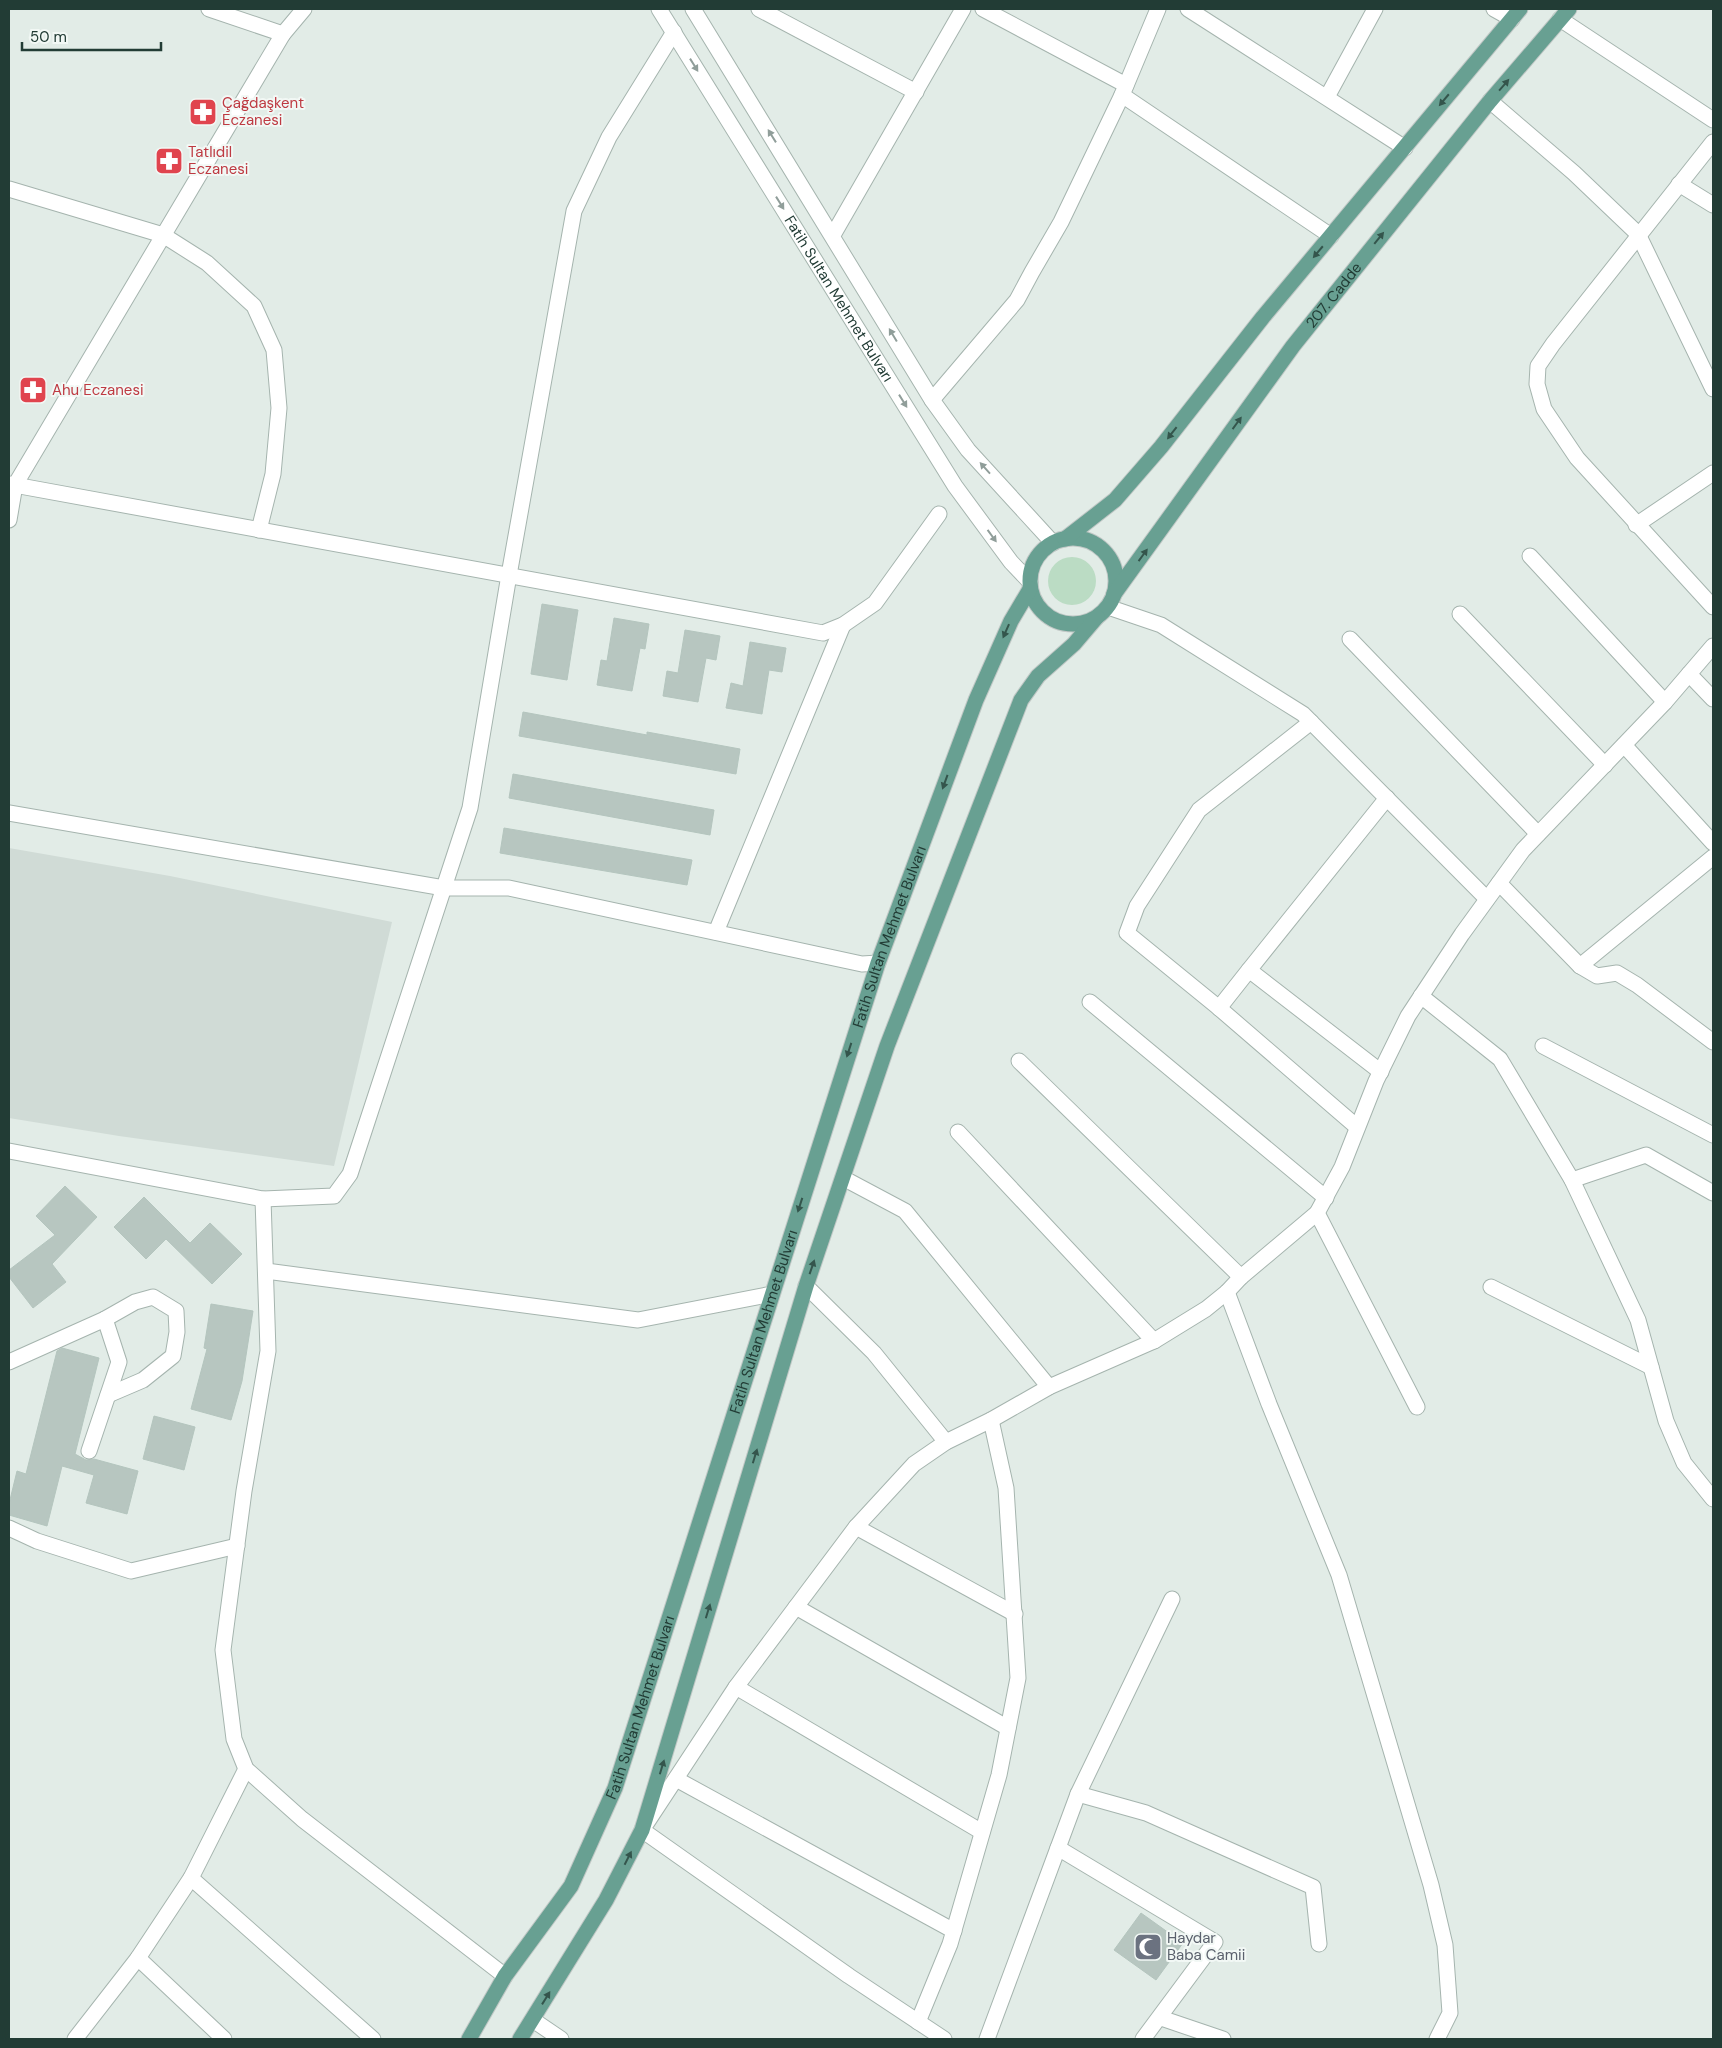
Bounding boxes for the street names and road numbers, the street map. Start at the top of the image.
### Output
street label: Fatih Sultan Mehmet Bulvarı [780,212,898,386]
street label: 207. Cadde [1301,258,1366,332]
street label: Fatih Sultan Mehmet Bulvarı [848,843,931,1030]
street label: Fatih Sultan Mehmet Bulvarı [725,1227,802,1416]
street label: Fatih Sultan Mehmet Bulvarı [601,1613,679,1803]

